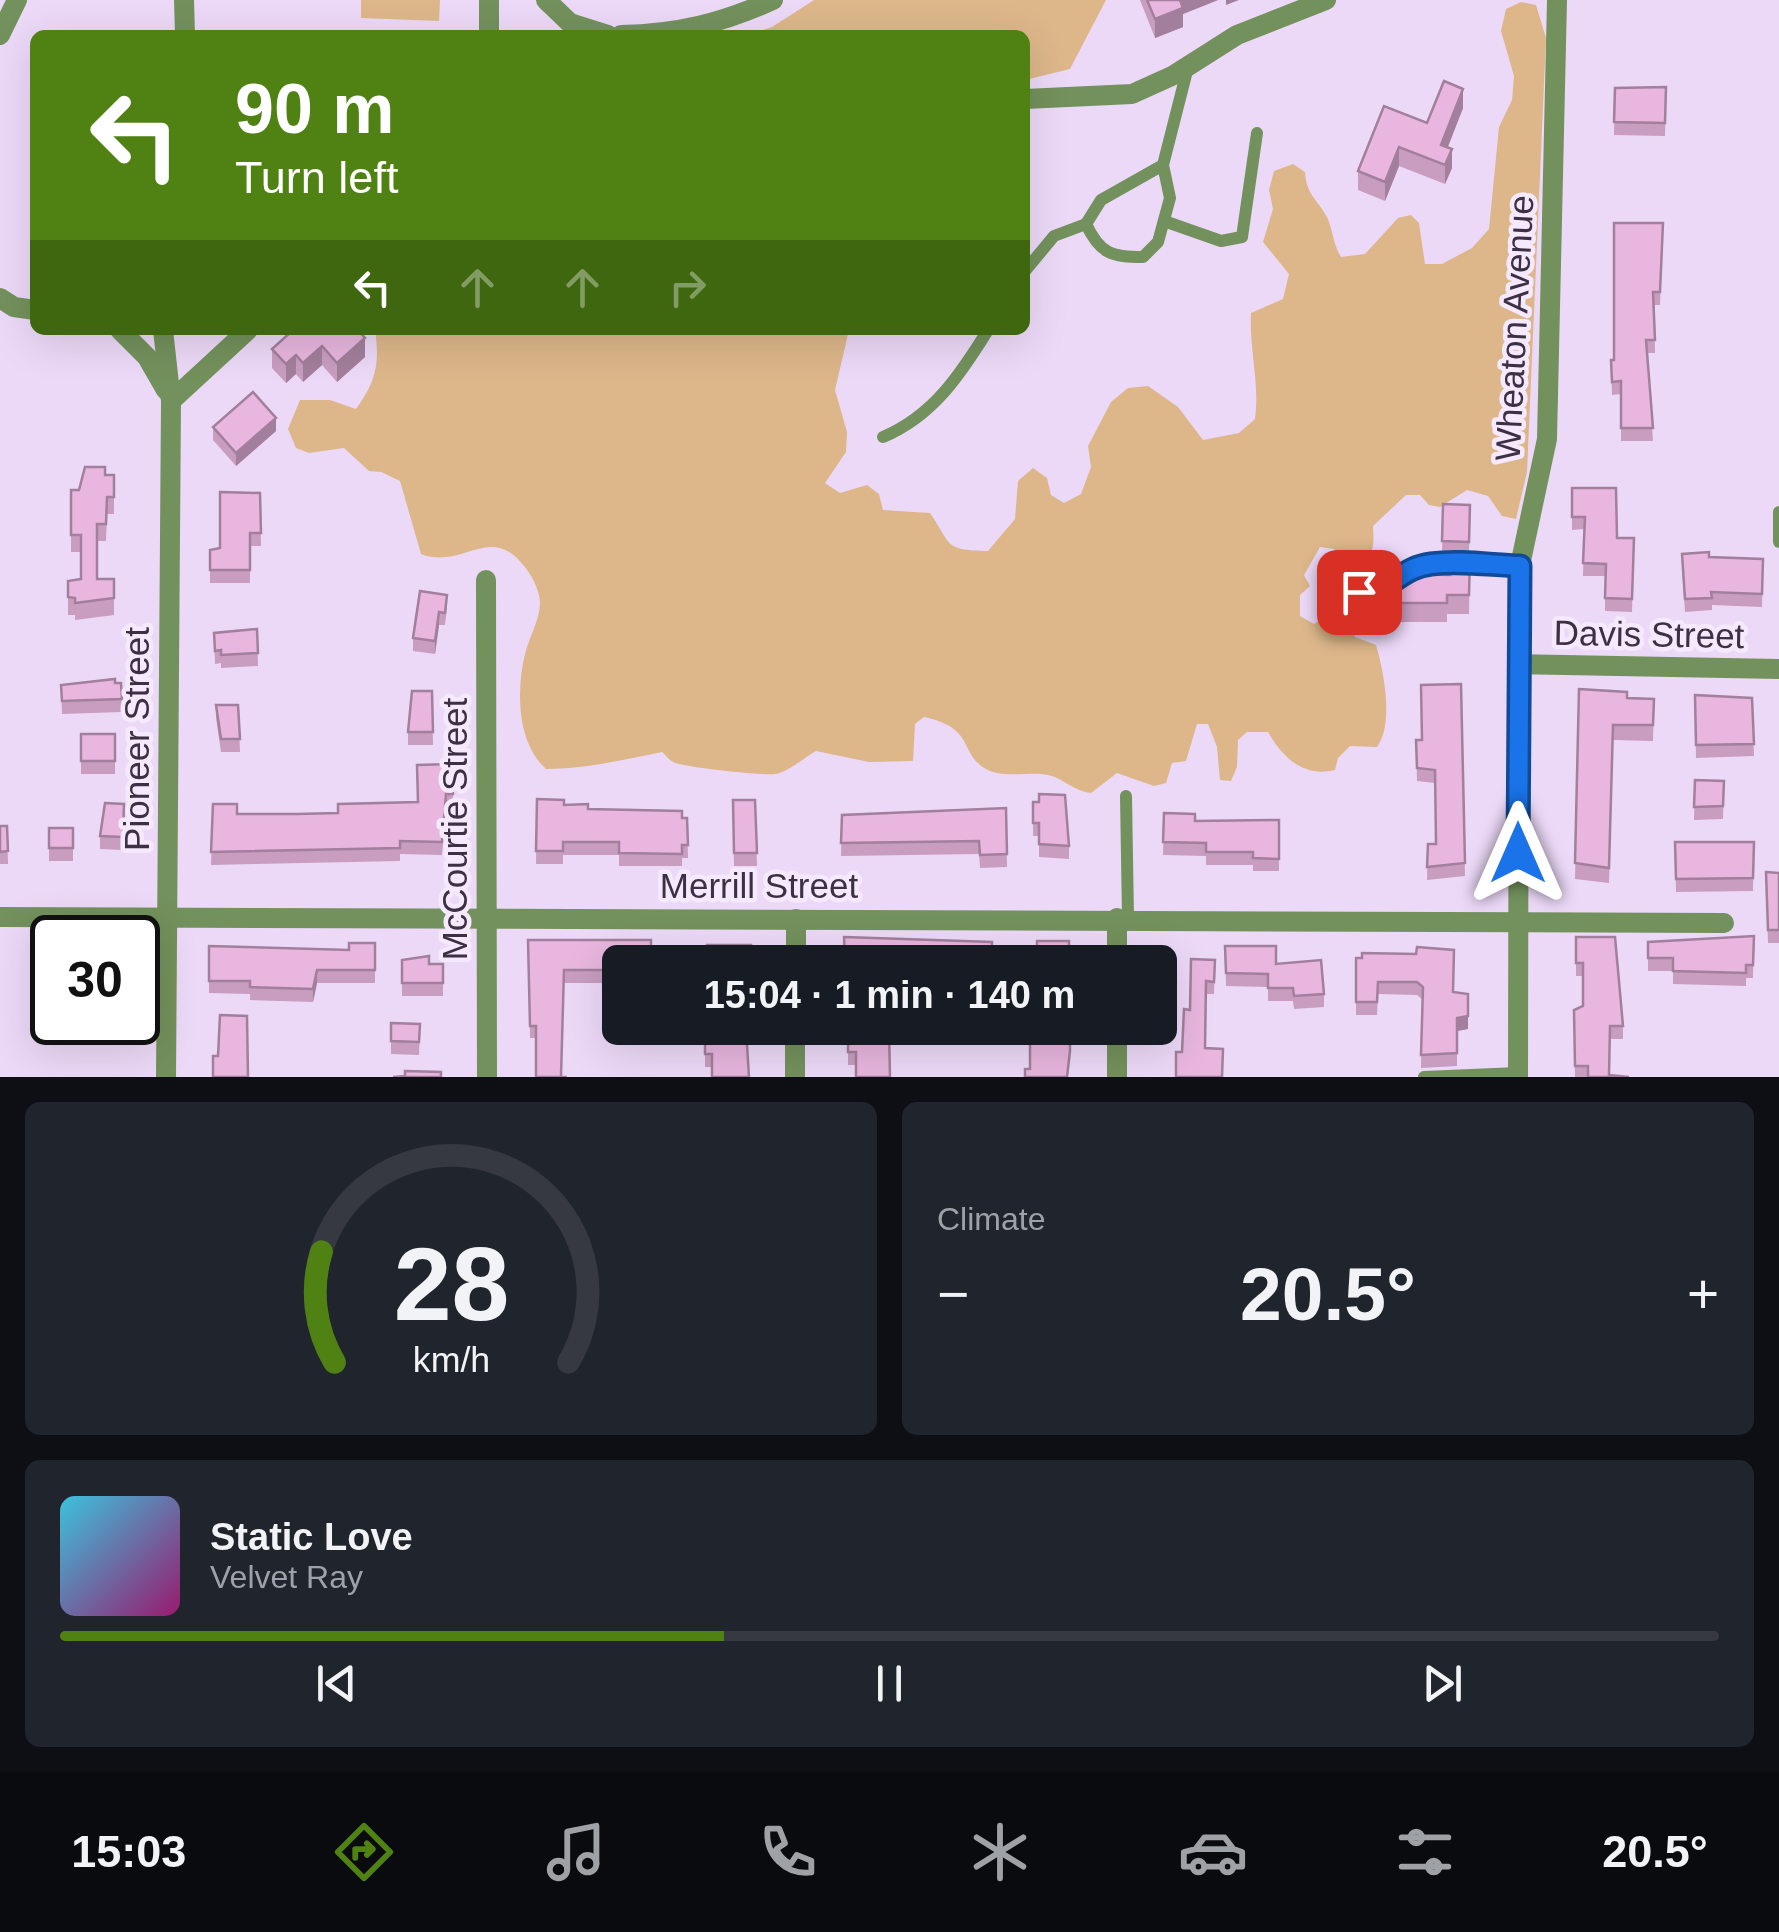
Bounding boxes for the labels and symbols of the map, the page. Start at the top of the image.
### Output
street label: Wheaton Avenue [1488,194,1540,462]
pin [1317,550,1402,635]
street label: Davis Street [1553,613,1745,655]
street label: Pioneer Street [117,627,156,851]
street label: McCourtie Street [435,697,474,960]
position arrow [1466,801,1570,905]
street label: Merrill Street [660,866,858,905]
speed limit sign: 30 [30,915,160,1045]

